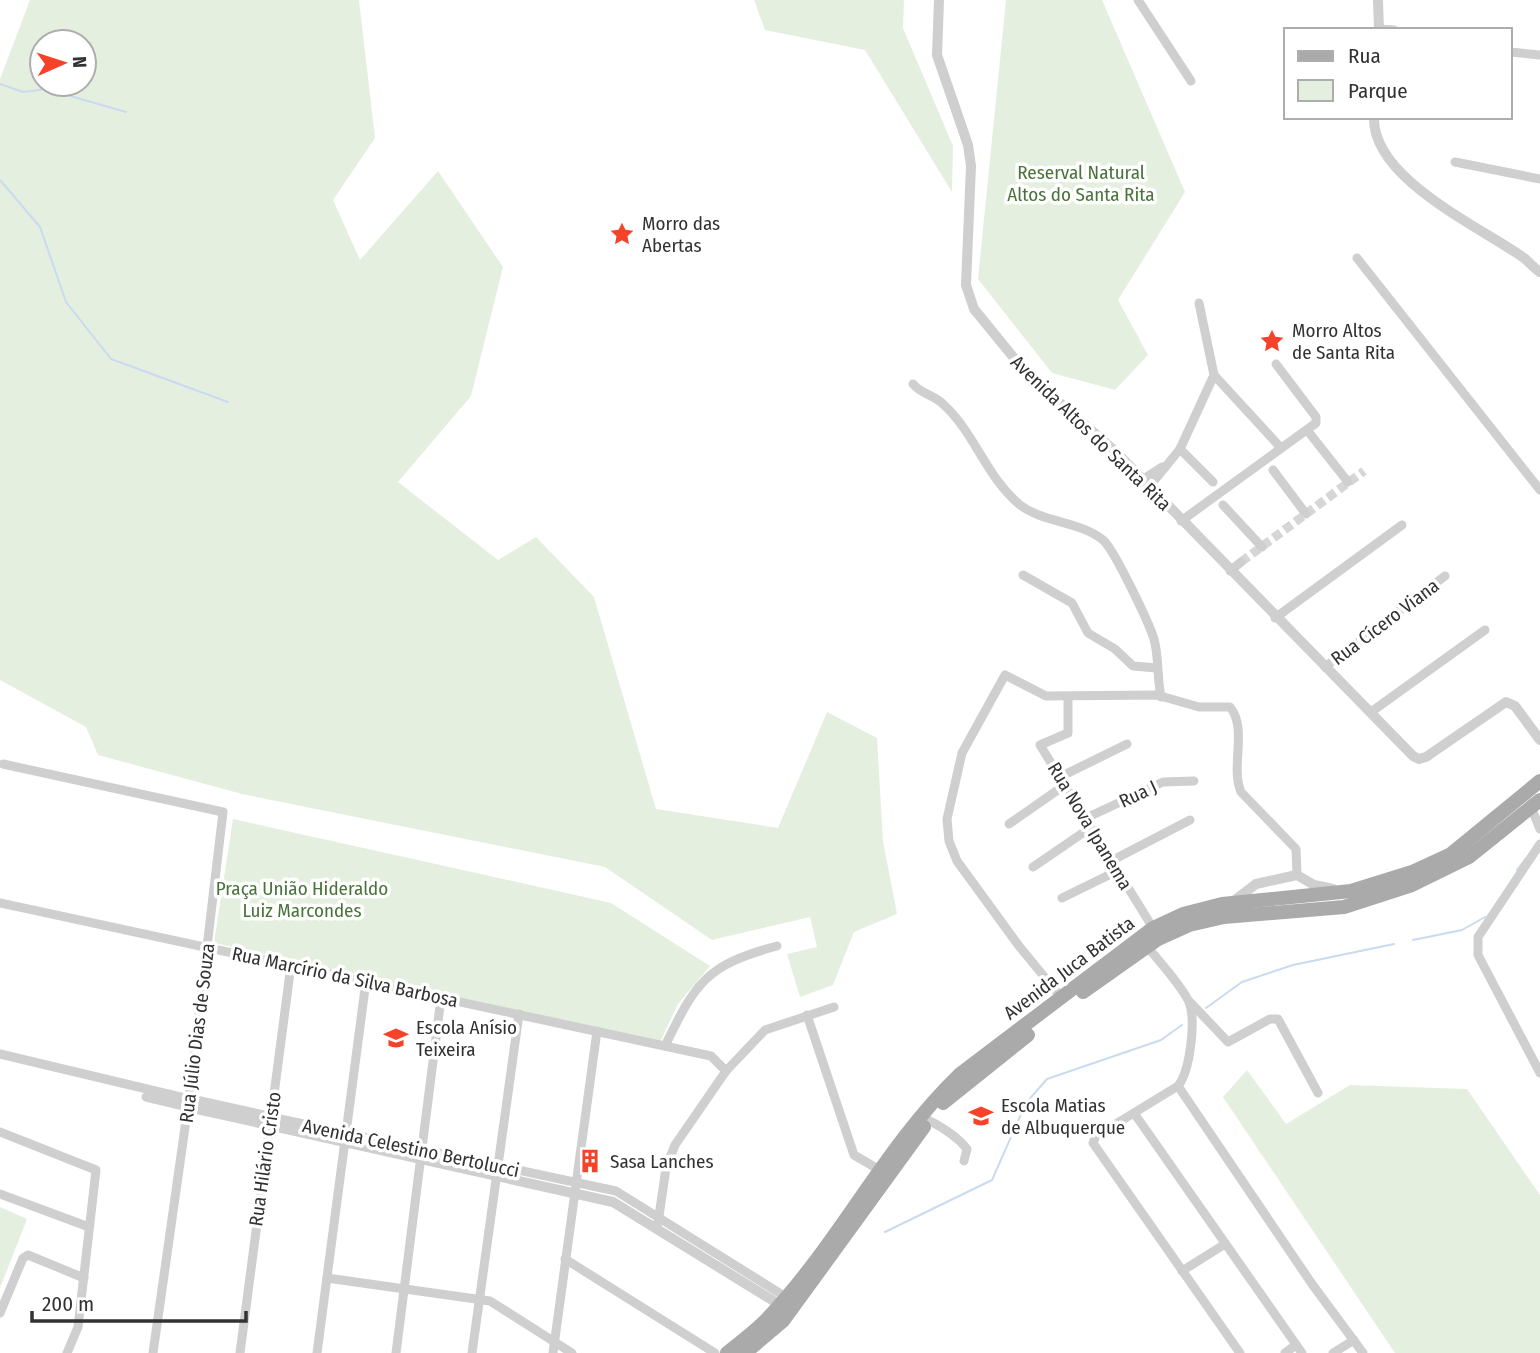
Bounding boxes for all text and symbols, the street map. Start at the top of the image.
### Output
north arrow [28,28,98,98]
legend [1284,28,1512,119]
text: Rua [1348,43,1381,69]
text: N [68,56,91,68]
text: Parque [1348,78,1408,104]
park label: Reserval Natural Altos do Santa Rita [1007,161,1155,206]
place label: Morro das Abertas [642,212,720,257]
place icon: Morro das Abertas [608,220,636,248]
place label: Morro Altos de Santa Rita [1292,319,1395,364]
place icon: Morro Altos de Santa Rita [1258,327,1286,355]
street label: Avenida Altos do Santa Rita [1006,350,1176,516]
street label: Rua Cícero Viana [1326,574,1444,670]
street label: Rua Nova Ipanema [1043,758,1137,894]
street label: Rua J [1115,775,1161,813]
park label: Praça União Hideraldo Luiz Marcondes [216,877,388,922]
street label: Avenida Juca Batista [999,911,1139,1025]
street label: Rua Júlio Dias de Souza [175,942,219,1124]
street label: Rua Marcírio da Silva Barbosa [230,942,460,1012]
place label: Escola Anísio Teixeira [416,1016,517,1061]
school or university icon: Escola Anísio Teixeira [382,1024,410,1052]
street label: Rua Hilário Cristo [244,1090,286,1228]
place label: Escola Matias de Albuquerque [1001,1094,1125,1139]
school or university icon: Escola Matias de Albuquerque [967,1102,995,1130]
street label: Avenida Celestino Bertolucci [301,1114,521,1182]
building icon: Sasa Lanches [576,1147,604,1175]
place label: Sasa Lanches [610,1150,714,1173]
scale bar [32,1280,245,1324]
text: 200 m [42,1291,94,1317]

